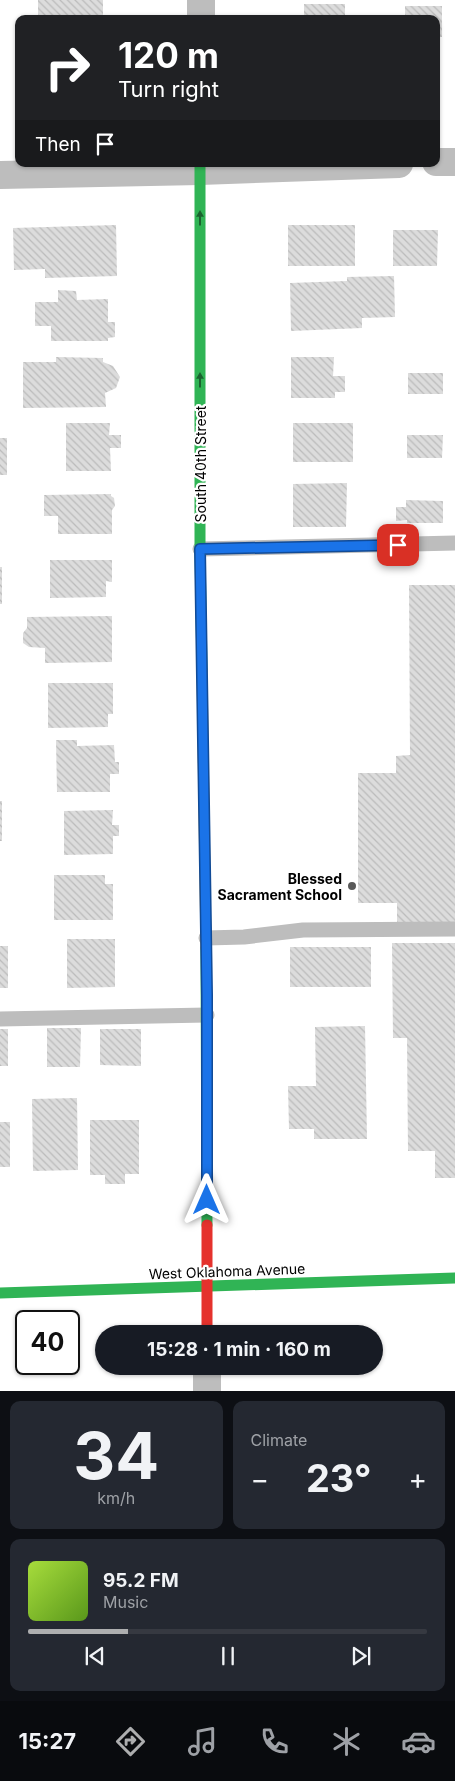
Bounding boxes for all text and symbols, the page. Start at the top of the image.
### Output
text: 120 m [118,34,219,76]
icon: right [35,35,100,100]
text: Turn right [118,76,219,102]
icon: arrive [91,130,119,158]
text: Then [35,133,81,156]
one-way arrow [196,210,204,226]
one-way arrow [196,372,204,388]
street label: South 40th Street [192,405,209,522]
pin [377,524,419,566]
icon: arrive [384,531,412,559]
place label: Blessed Sacrament School [217,870,342,903]
marker: Blessed Sacrament School [346,880,358,892]
position arrow [180,1173,232,1225]
street label: West Oklahoma Avenue [148,1260,306,1282]
speed limit sign: 40 [15,1310,80,1375]
text: 15:28 · 1 min · 160 m [147,1338,331,1361]
text: 34 [73,1416,159,1495]
text: Climate [251,1430,307,1450]
text: 23° [306,1455,372,1501]
text: − [251,1462,269,1496]
text: + [408,1462,427,1496]
text: km/h [97,1488,135,1508]
text: 95.2 FM [103,1569,179,1592]
text: Music [103,1592,148,1612]
icon: previous [81,1642,109,1670]
icon: pause [214,1642,242,1670]
icon: next [347,1642,375,1670]
icon: directions [113,1724,148,1759]
icon: music [185,1724,220,1759]
icon: phone [257,1724,292,1759]
icon: climate [329,1724,364,1759]
icon: car [401,1724,436,1759]
text: 15:27 [19,1728,76,1754]

